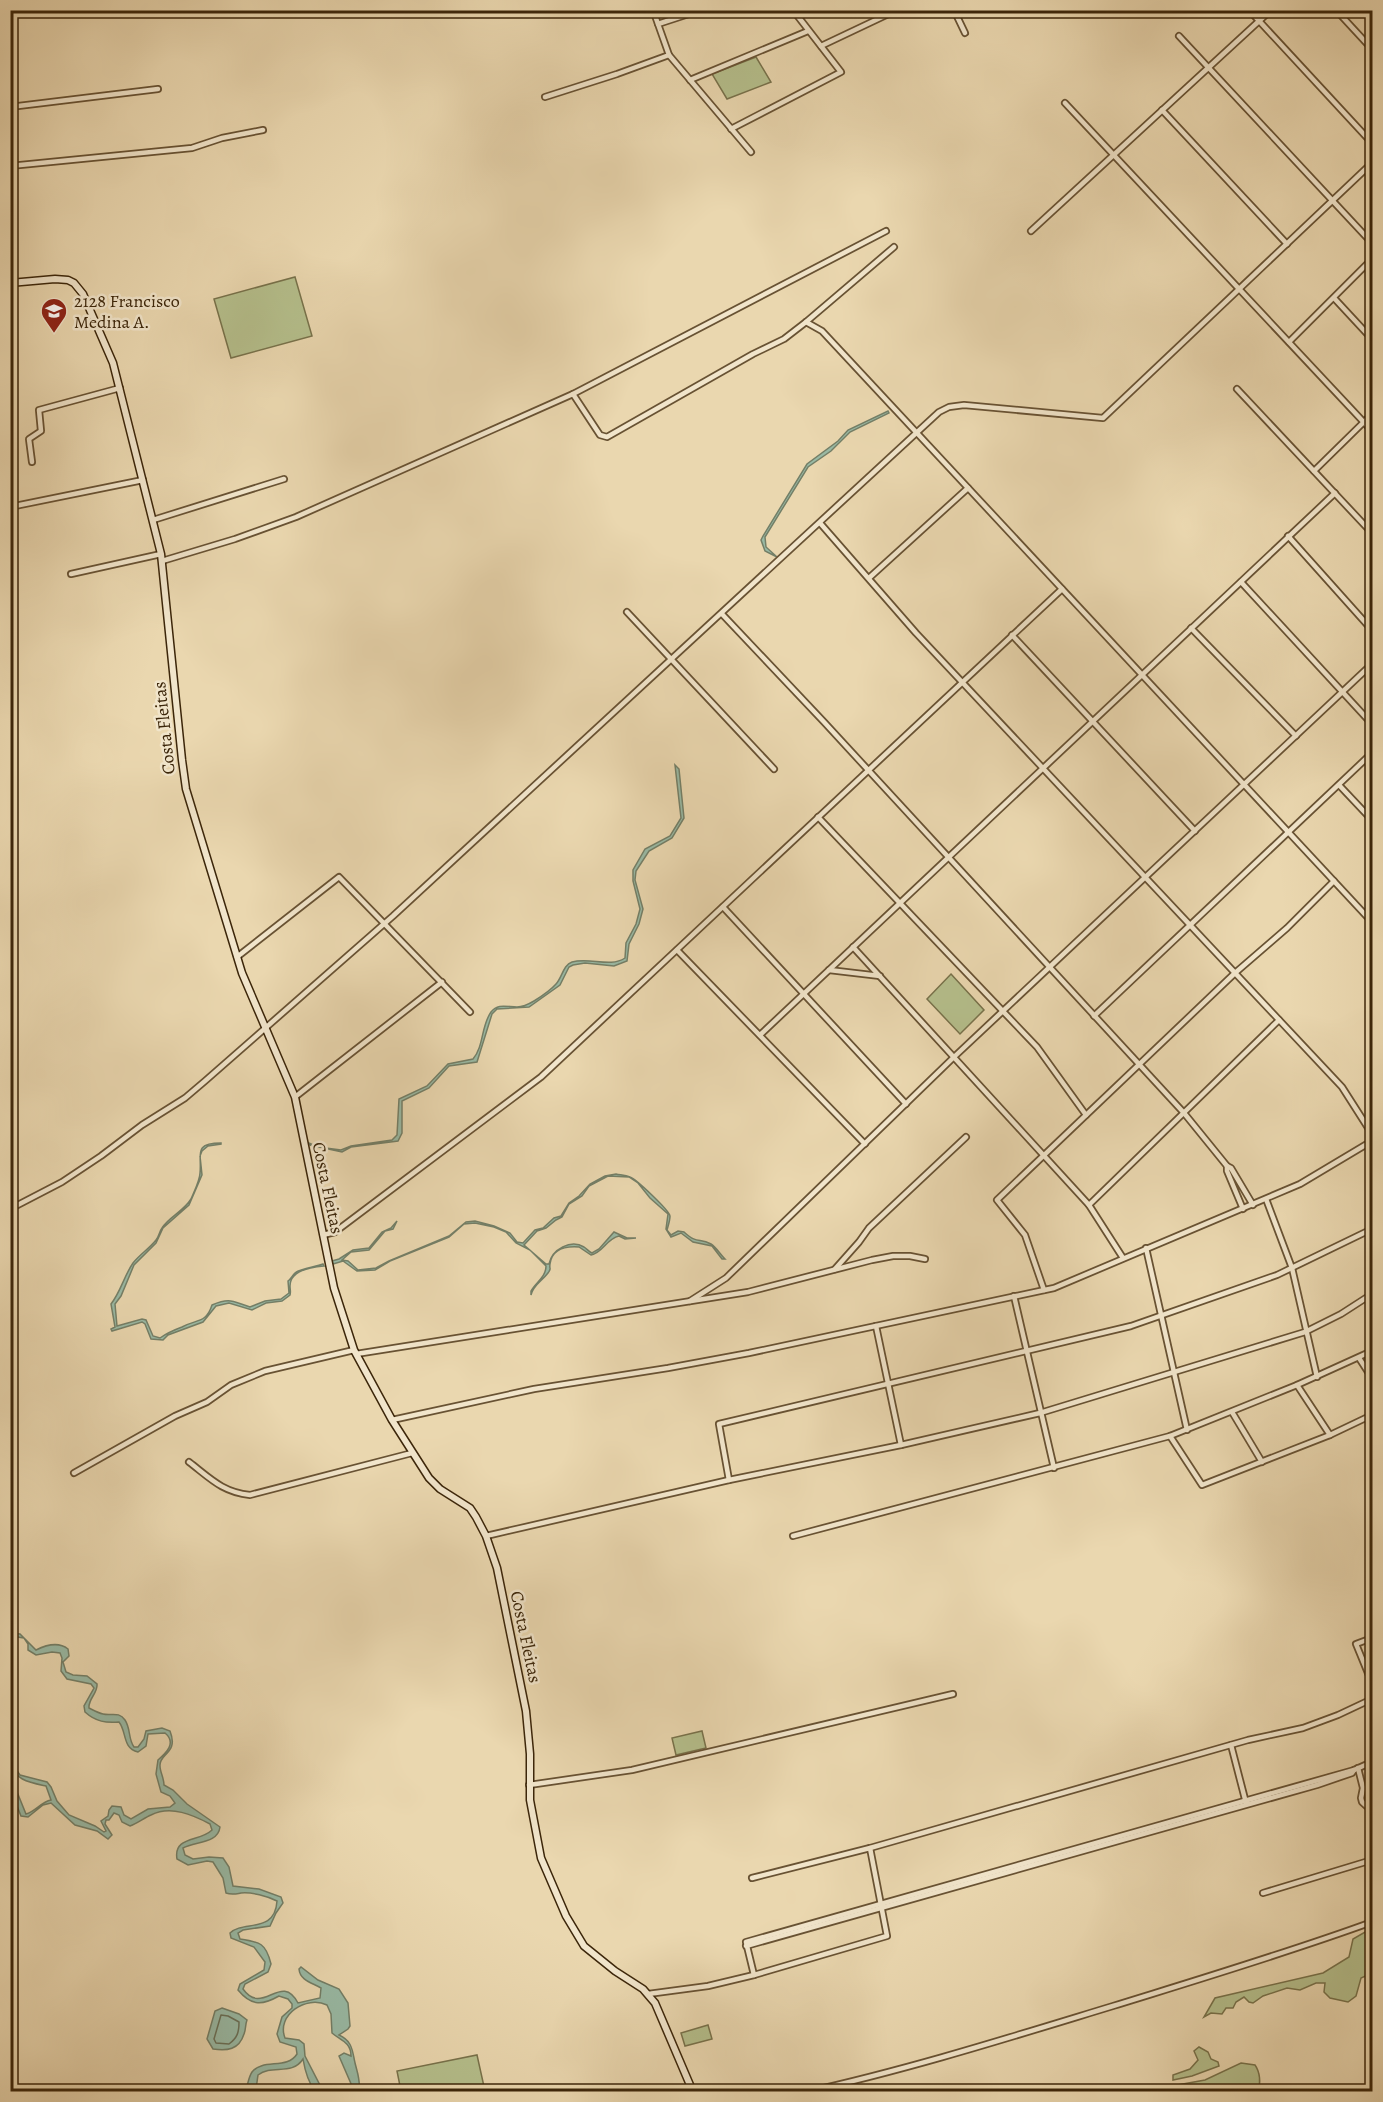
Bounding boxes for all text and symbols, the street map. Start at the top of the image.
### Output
place label: 2128 Francisco Medina A. [74,289,180,334]
school or university icon: 2128 Francisco Medina A. [39,296,69,334]
street label: Costa Fleitas [147,680,181,776]
street label: Costa Fleitas [307,1140,349,1236]
street label: Costa Fleitas [505,1589,547,1685]

